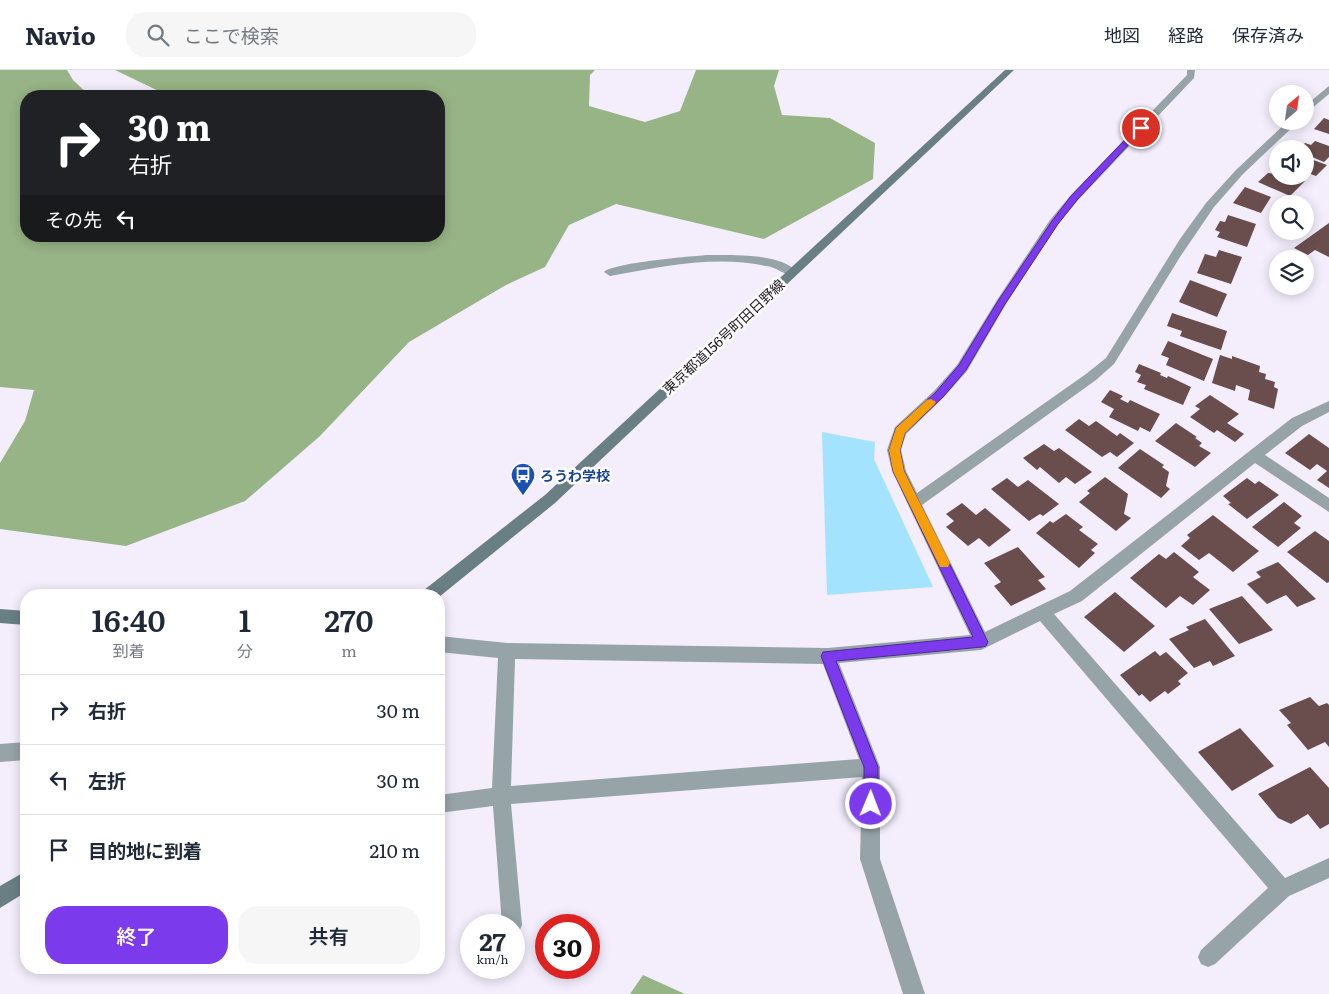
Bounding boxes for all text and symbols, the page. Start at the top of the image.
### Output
search box [126,12,476,57]
text: Navio [25,17,96,52]
icon: search [144,21,172,49]
text: ここで検索 [184,21,279,49]
text: 地図 [1104,21,1140,48]
text: 経路 [1168,21,1204,48]
text: 保存済み [1232,21,1304,48]
north arrow [1269,85,1314,130]
map controls [1269,85,1314,295]
text: 30 m [128,100,211,152]
pin [1120,107,1162,149]
icon: right [45,110,110,175]
icon: arrive [1127,114,1155,142]
button: sound [1269,140,1314,185]
text: 右折 [128,147,172,180]
button: search [1269,195,1314,240]
text: その先 [45,205,102,233]
icon: left [112,205,140,233]
button: layers [1269,250,1314,295]
street label: 東京都道156号町田日野線 [658,274,788,398]
bus stop icon: ろうわ学校 [510,462,536,496]
place label: ろうわ学校 [540,465,610,485]
text: 16:40 [91,597,166,641]
text: 1 [239,597,251,641]
text: 270 [324,597,374,641]
text: 到着 [112,638,144,662]
text: 分 [237,638,253,662]
text: m [341,638,357,662]
icon: right [45,696,73,724]
text: 右折 [88,696,126,724]
text: 30 m [376,696,420,724]
icon: left [45,766,73,794]
text: 左折 [88,766,126,794]
text: 30 m [376,766,420,794]
position arrow [844,777,896,829]
icon: arrive [45,836,73,864]
text: 目的地に到着 [88,836,202,864]
text: 210 m [369,836,420,864]
button: 終了 [45,906,228,964]
button: 共有 [238,906,420,964]
speed limit sign: 30 [535,914,600,979]
text: 27 [479,922,506,959]
text: km/h [477,950,508,968]

